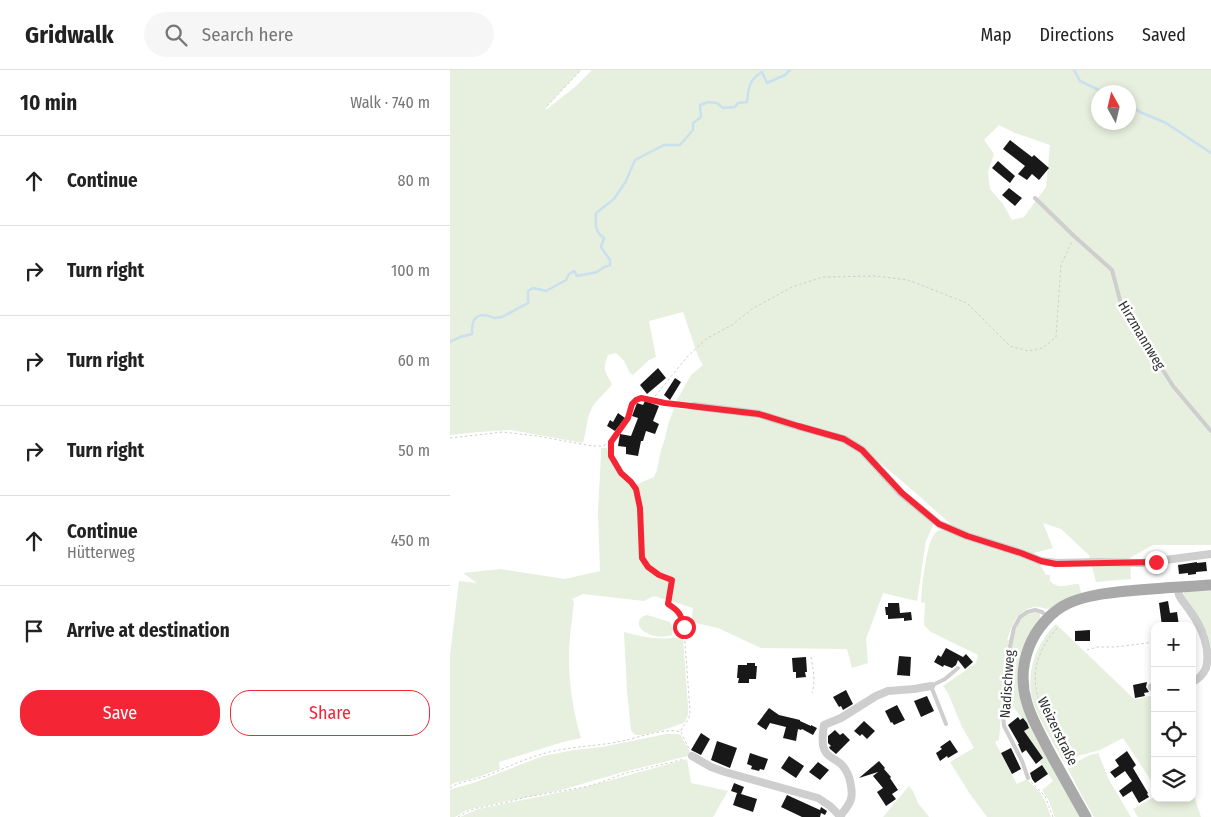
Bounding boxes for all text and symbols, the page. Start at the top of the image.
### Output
search box [144,12,494,57]
text: Gridwalk [25,21,114,49]
icon: search [162,21,190,49]
text: Search here [202,23,293,46]
text: Map [980,24,1012,46]
text: Directions [1040,24,1114,46]
text: Saved [1142,24,1186,46]
north arrow [1091,85,1136,130]
text: 10 min [20,90,77,116]
text: Walk · 740 m [350,93,430,112]
icon: ahead [20,167,48,195]
text: Continue [67,169,138,192]
text: 80 m [398,171,430,190]
icon: right [20,257,48,285]
text: Turn right [67,259,144,282]
text: 100 m [391,261,430,280]
street label: Hirzmannweg [1114,298,1169,373]
icon: right [20,347,48,375]
text: Turn right [67,349,144,372]
text: 60 m [398,351,430,370]
icon: right [20,437,48,465]
text: Turn right [67,439,144,462]
text: 50 m [398,441,430,460]
text: Continue [67,520,138,543]
icon: ahead [20,527,48,555]
text: 450 m [391,531,430,550]
text: Hütterweg [67,543,135,562]
route end [1145,551,1168,574]
route start [673,616,696,639]
icon: arrive [20,617,48,645]
text: Arrive at destination [67,619,230,642]
map controls [1151,622,1196,802]
button: + [1151,622,1196,667]
street label: Nadischweg [997,649,1018,719]
button: − [1151,667,1196,712]
button: Save [20,690,220,736]
button: Share [230,690,430,736]
street label: Weizerstraße [1034,694,1081,768]
button: locate [1151,712,1196,757]
button: layers [1151,757,1196,802]

